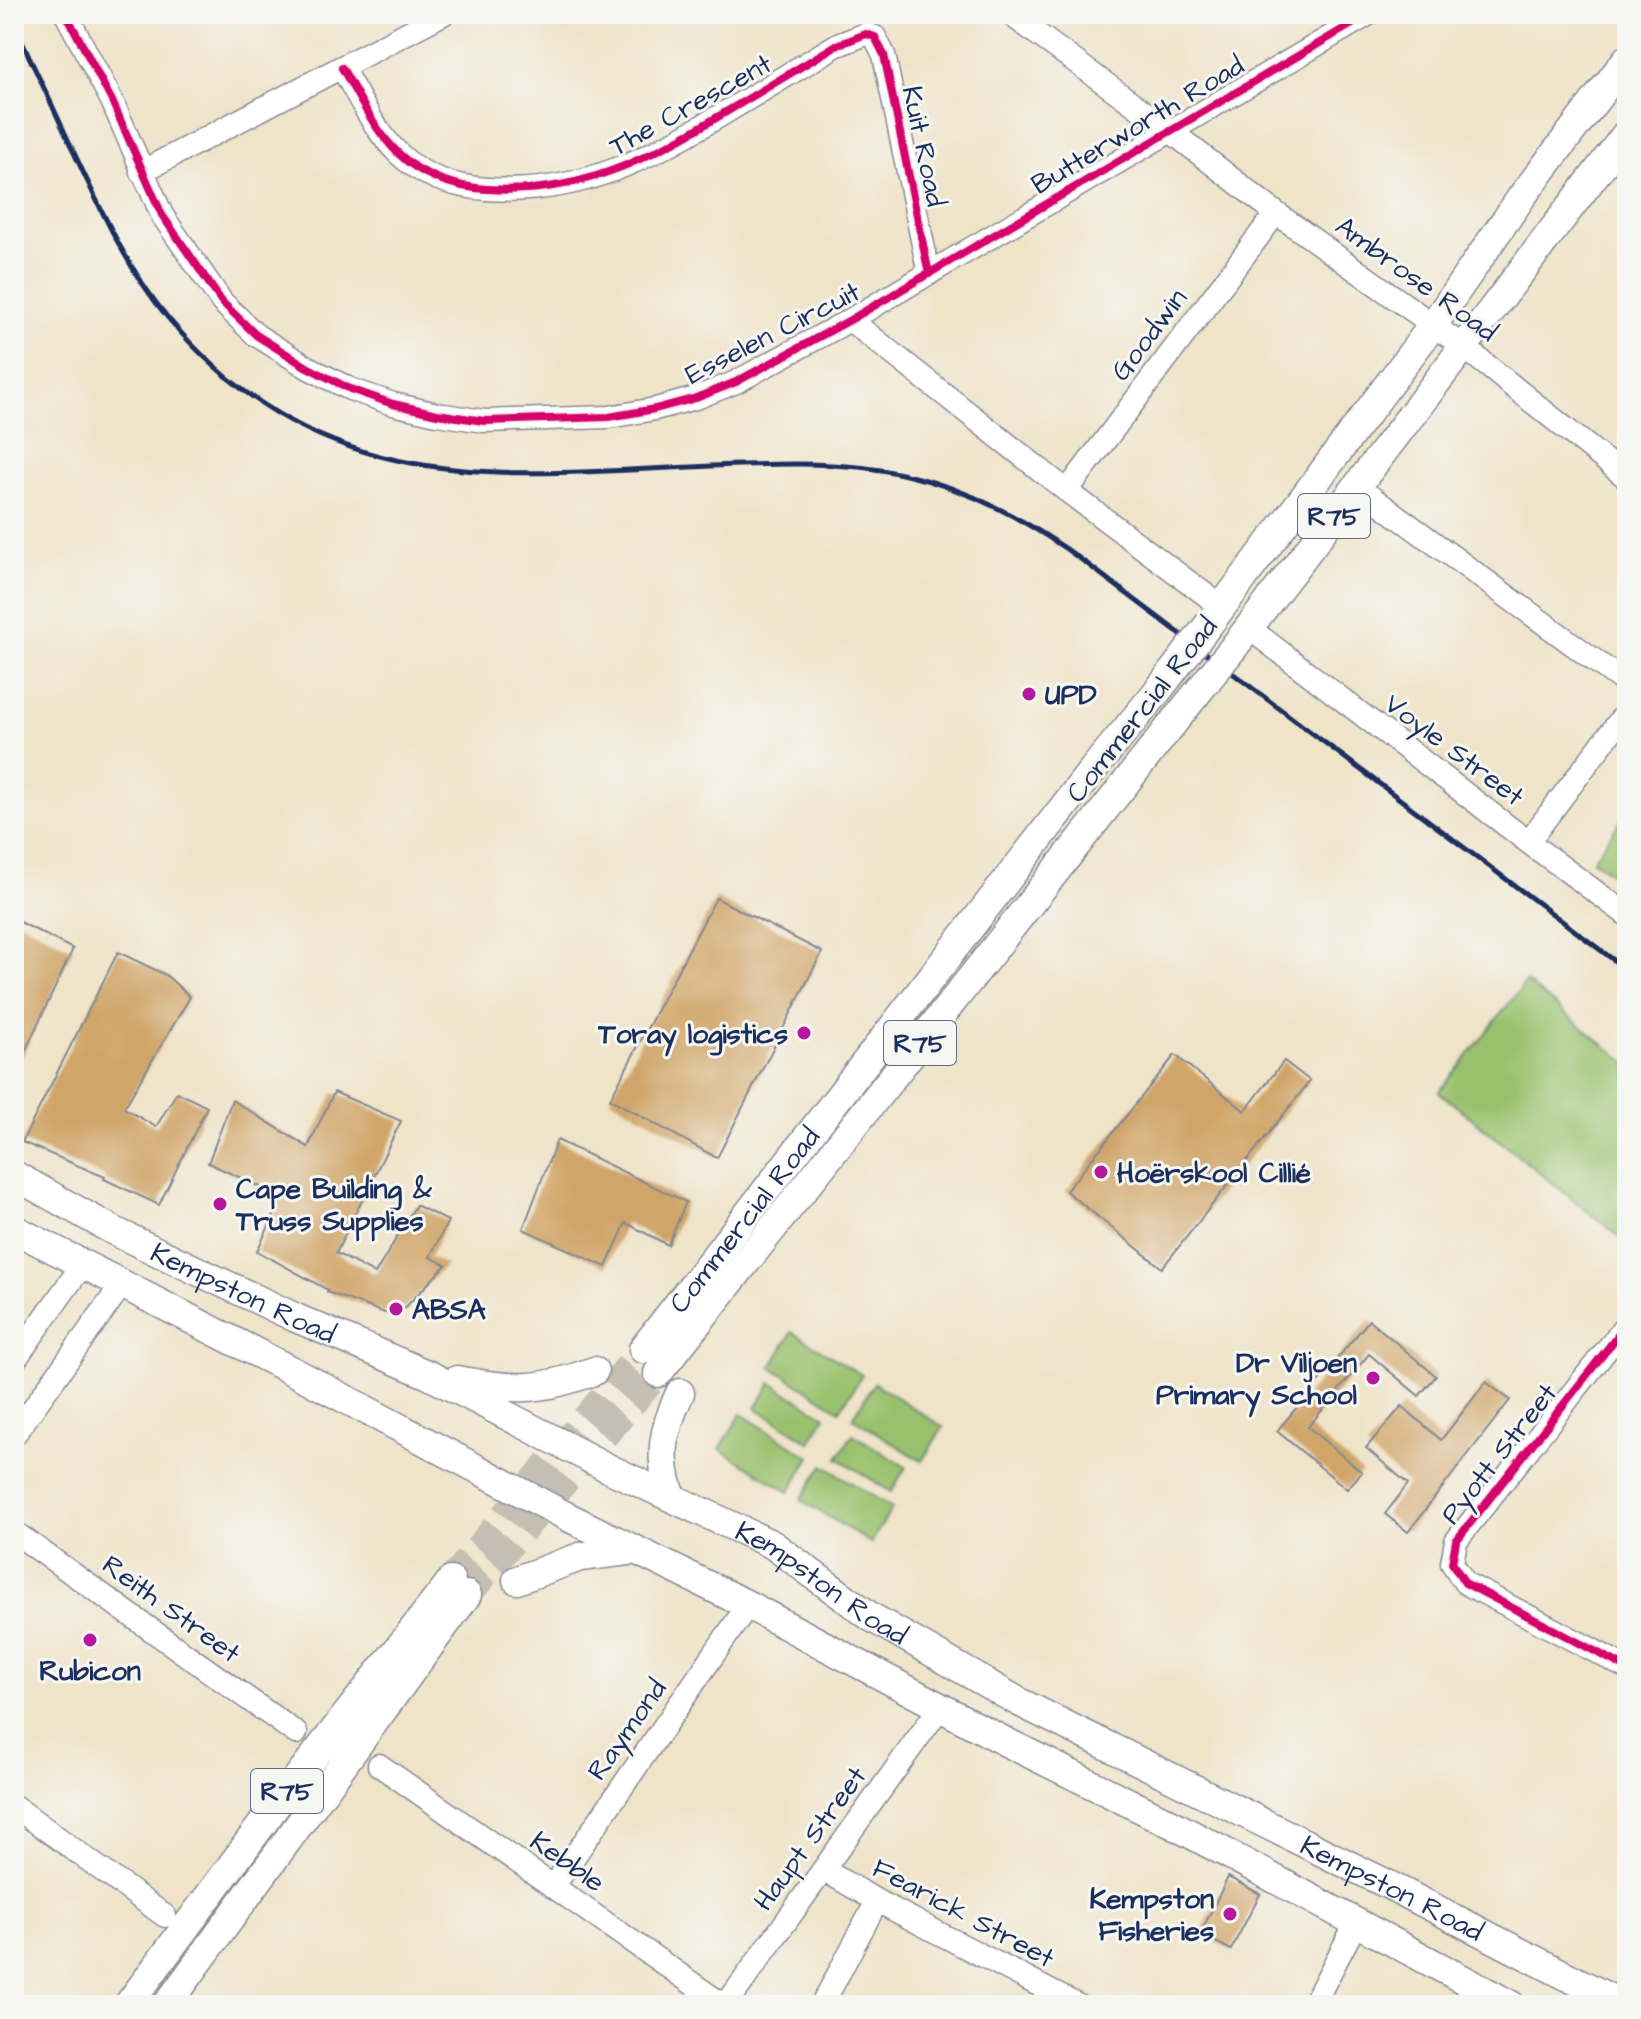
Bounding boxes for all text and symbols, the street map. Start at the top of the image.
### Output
street label: The Crescent [602,44,780,166]
street label: Butterworth Road [1024,46,1251,204]
street label: Kuit Road [892,82,955,210]
street label: Ambrose Road [1327,207,1505,351]
street label: Esselen Circuit [678,272,867,394]
street label: Goodwin [1102,281,1197,389]
road number: R75 [1298,494,1370,538]
street label: Commercial Road [1057,609,1227,811]
place label: UPD [1045,676,1097,715]
marker: UPD [1020,685,1038,703]
street label: Voyle Street [1375,685,1533,818]
place label: Toray logistics [597,1015,788,1057]
road number: R75 [884,1021,956,1065]
marker: Toray logistics [795,1024,813,1042]
street label: Commercial Road [660,1119,829,1322]
place label: Hoërskool Cillié [1117,1154,1311,1193]
marker: Hoërskool Cillié [1092,1163,1110,1181]
place label: Cape Building & Truss Supplies [235,1170,433,1242]
marker: Cape Building & Truss Supplies [211,1195,229,1213]
street label: Kempston Road [144,1233,341,1354]
place label: ABSA [412,1291,487,1330]
marker: ABSA [387,1300,405,1318]
place label: Dr Viljoen Primary School [1156,1344,1357,1418]
marker: Dr Viljoen Primary School [1364,1369,1382,1387]
street label: Pyott Street [1432,1375,1569,1534]
street label: Kempston Road [729,1512,914,1655]
street label: Reith Street [94,1546,249,1673]
marker: Rubicon [81,1631,99,1649]
place label: Rubicon [39,1652,141,1691]
street label: Raymond [578,1671,678,1789]
street label: Haupt Street [744,1758,876,1919]
road number: R75 [251,1769,323,1813]
street label: Kebble [522,1822,612,1902]
street label: Kempston Road [1294,1826,1490,1951]
street label: Fearick Street [865,1849,1062,1978]
place label: Kempston Fisheries [1089,1880,1214,1951]
marker: Kempston Fisheries [1221,1905,1239,1923]

